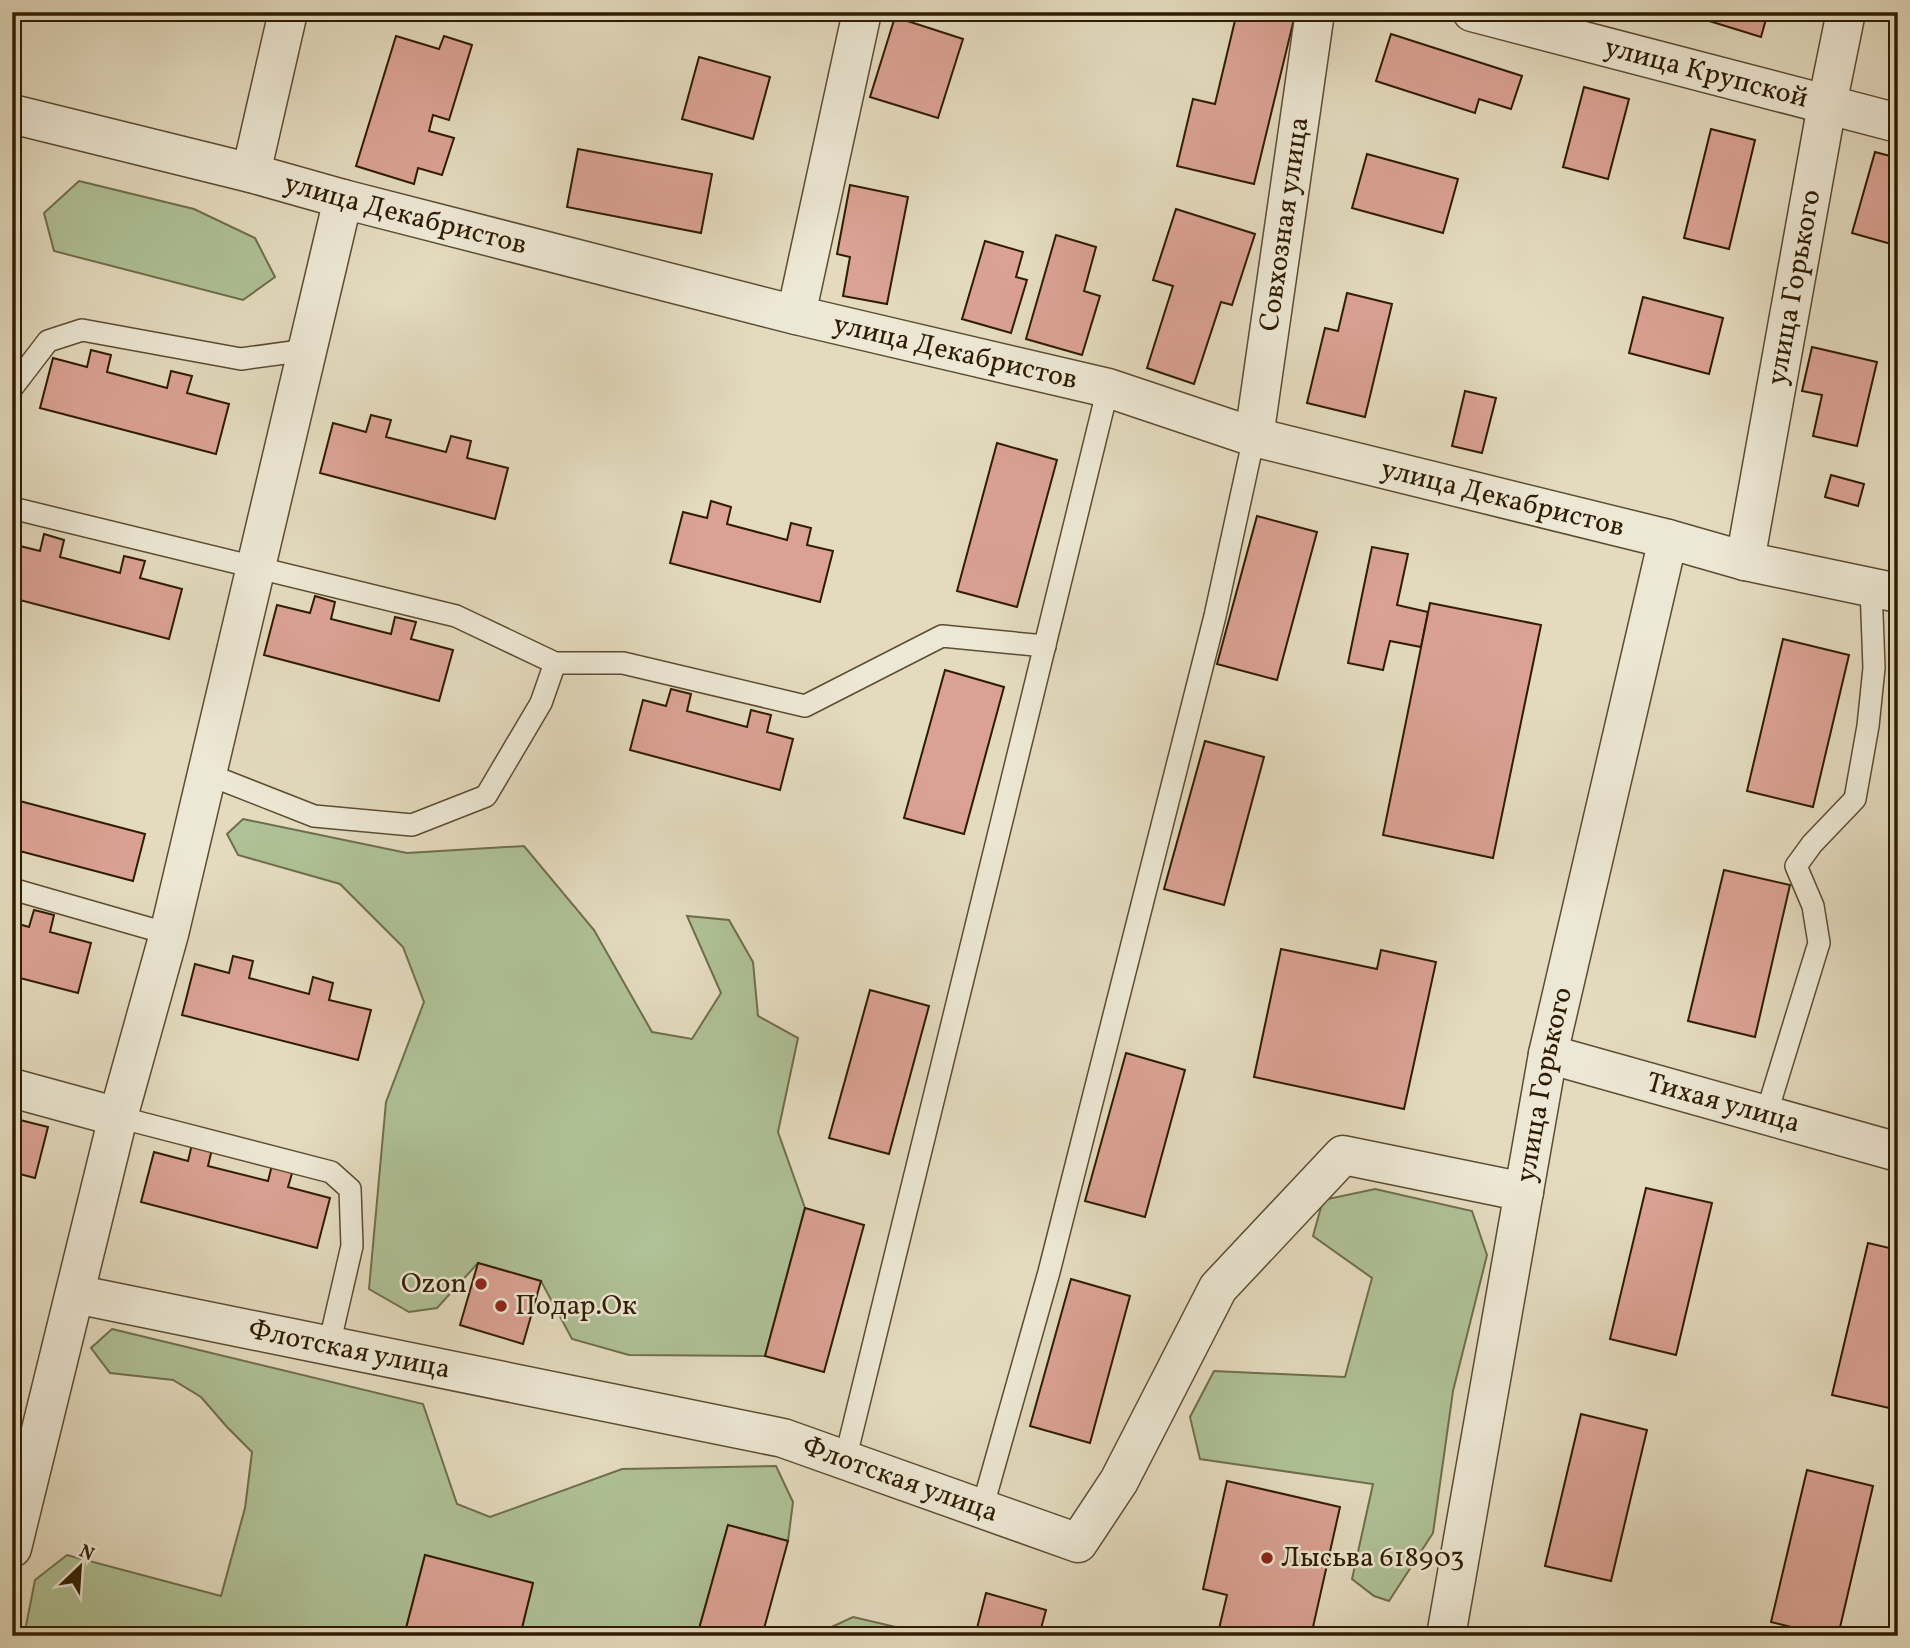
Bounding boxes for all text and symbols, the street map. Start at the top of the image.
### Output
street label: улица Крупской [1600,28,1812,118]
street label: Совхозная улица [1250,114,1319,334]
street label: улица Декабристов [279,164,531,265]
street label: улица Горького [1757,186,1831,388]
street label: улица Декабристов [829,305,1081,400]
street label: улица Декабристов [1377,449,1629,547]
street label: улица Горького [1506,983,1582,1185]
street label: Тихая улица [1642,1063,1805,1143]
place label: Ozon [401,1265,467,1304]
marker: Ozon [473,1276,489,1292]
place label: Подар.Ок [515,1287,637,1326]
marker: Подар.Ок [493,1298,509,1314]
street label: Флотская улица [245,1310,454,1389]
street label: Флотская улица [797,1427,1004,1533]
north arrow [46,1532,116,1602]
text: N [75,1539,98,1568]
place label: Лысьва 618903 [1281,1539,1464,1578]
marker: Лысьва 618903 [1259,1550,1275,1566]

